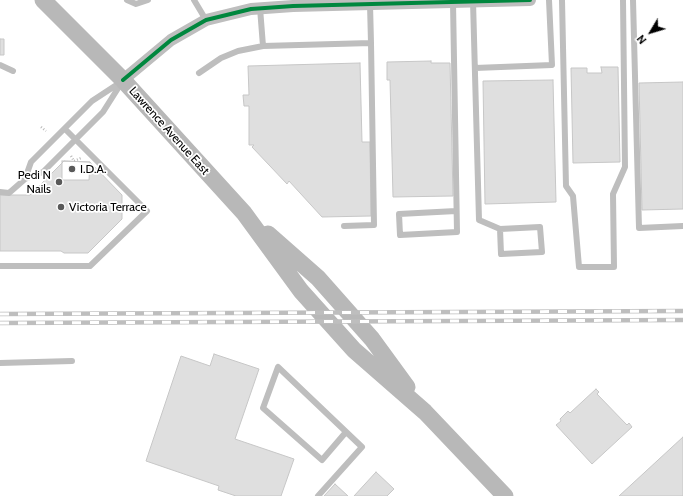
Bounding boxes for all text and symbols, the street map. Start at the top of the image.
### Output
north arrow [631,12,671,52]
text: N [634,32,649,47]
street label: Lawrence Avenue East [126,84,212,178]
place label: I.D.A. [80,162,106,176]
marker: I.D.A. [67,164,77,174]
place label: Pedi N Nails [18,168,51,196]
marker: Pedi N Nails [54,177,64,187]
place label: Victoria Terrace [69,200,147,214]
marker: Victoria Terrace [56,202,66,212]

